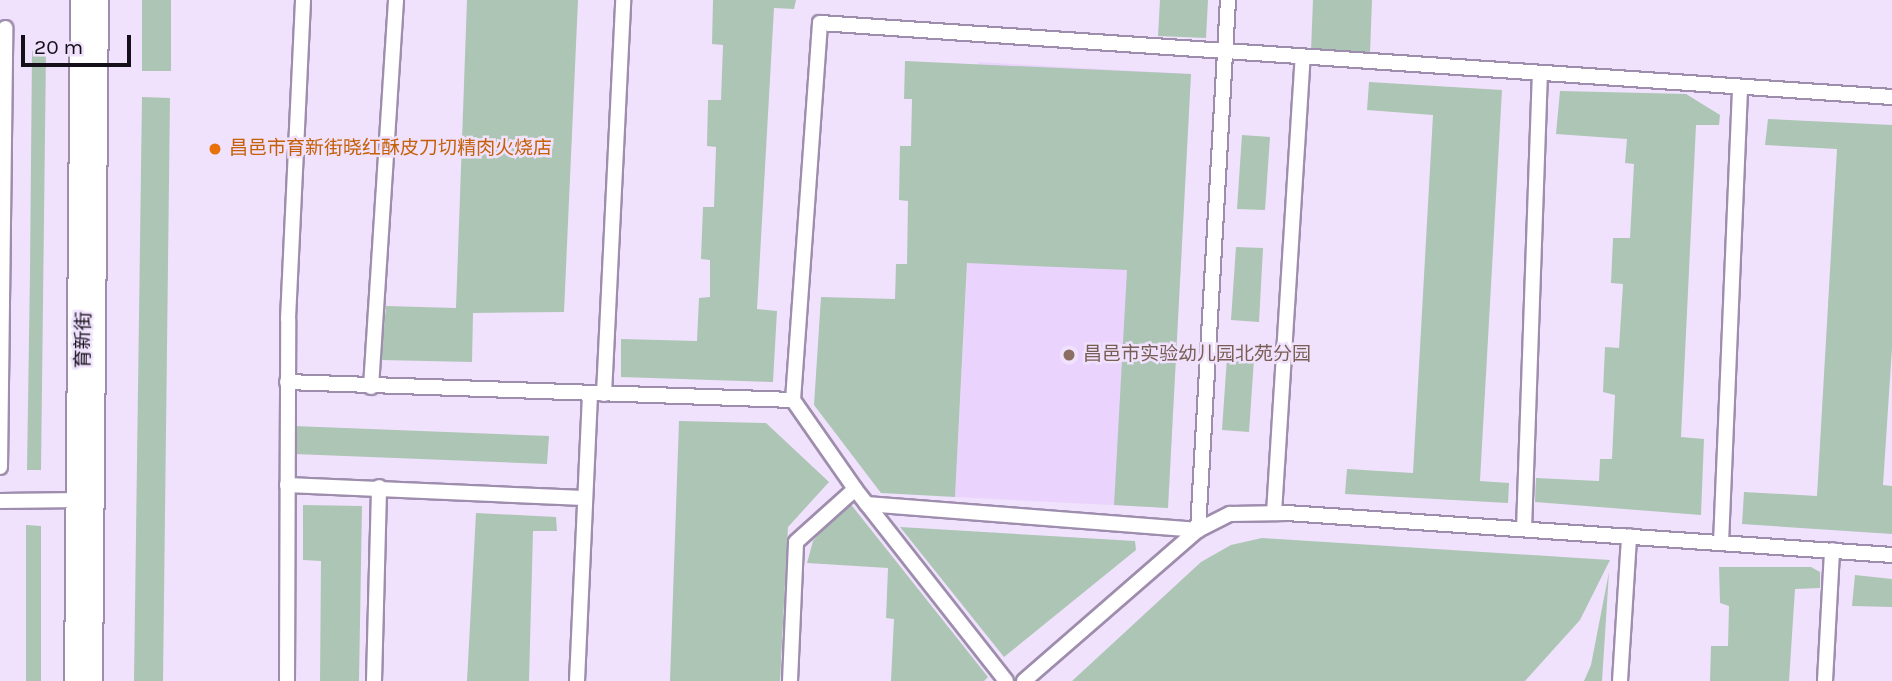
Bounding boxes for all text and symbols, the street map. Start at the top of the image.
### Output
scale bar [24,21,135,65]
text: 20 m [34,35,83,59]
place label: 昌邑市育新街晓红酥皮刀切精肉火烧店 [229,138,552,160]
marker: 昌邑市育新街晓红酥皮刀切精肉火烧店 [207,141,223,157]
street label: 育新街 [72,311,96,369]
place label: 昌邑市实验幼儿园北苑分园 [1083,344,1311,366]
marker: 昌邑市实验幼儿园北苑分园 [1061,347,1077,363]

